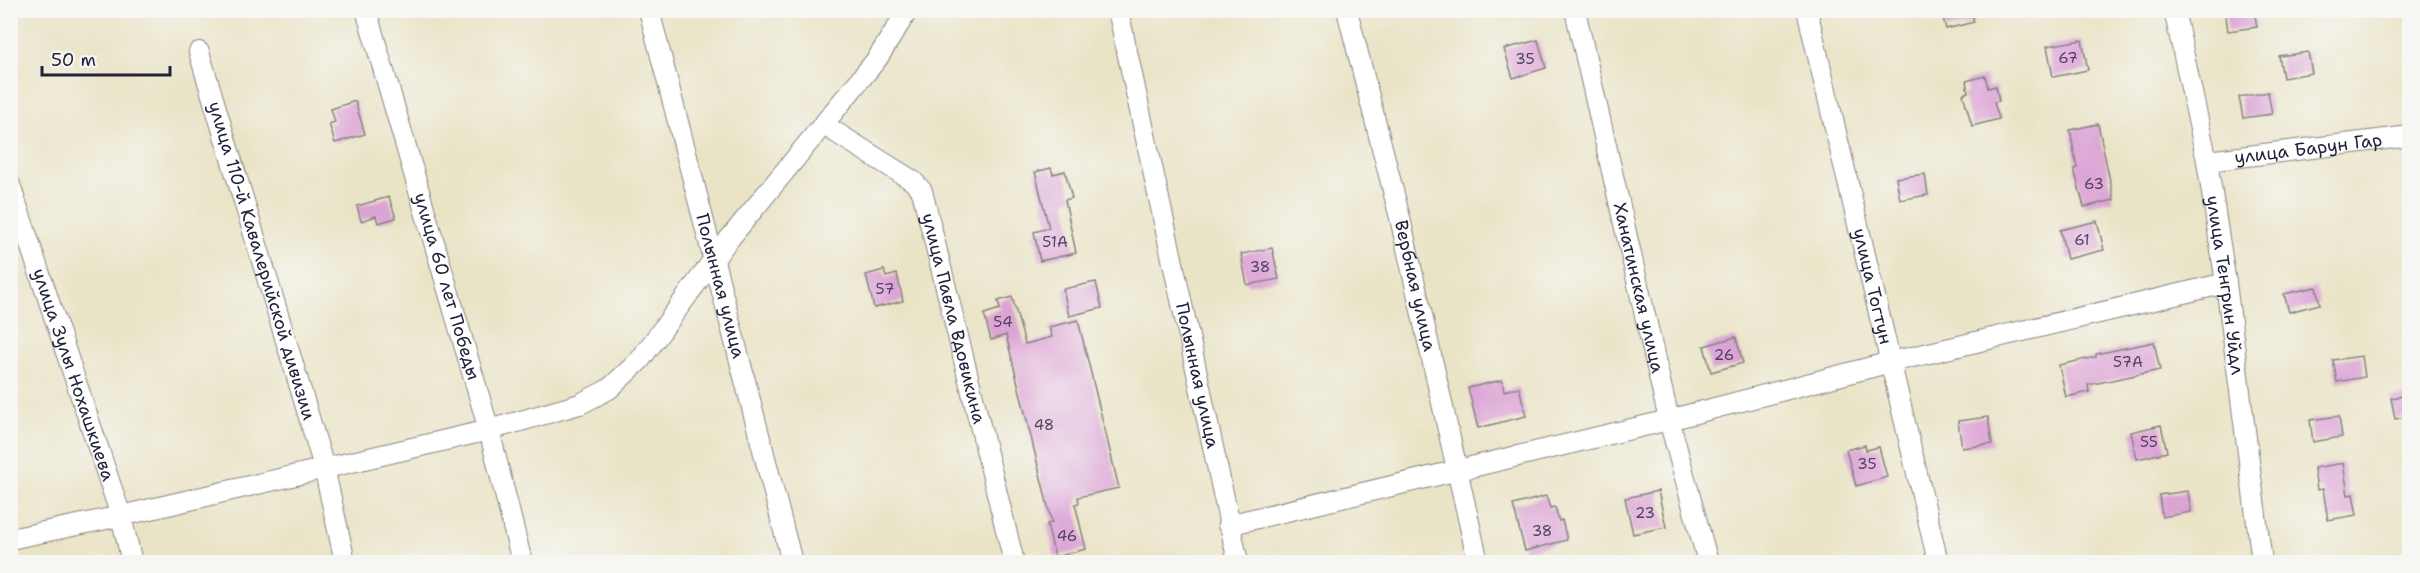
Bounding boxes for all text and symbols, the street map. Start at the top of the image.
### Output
scale bar [42,39,170,77]
text: 50 m [51,48,96,72]
house number: 67 [2058,48,2078,68]
house number: 35 [1515,49,1535,69]
street label: улица 110-й Кавалерийской дивизии [203,99,321,423]
street label: улица Барун Гар [2233,128,2383,170]
house number: 63 [2084,174,2104,194]
street label: улица 60 лет Победы [408,190,486,383]
street label: улица Тенгрин Уйдл [2201,194,2250,376]
street label: Ханатинская улица [1608,200,1670,375]
street label: Полынная улица [690,211,751,361]
street label: улица Павла Вдовикина [916,211,991,426]
street label: Вербная улица [1389,218,1442,353]
street label: улица Тогтун [1847,226,1898,347]
house number: 61 [2074,230,2090,250]
house number: 51А [1042,232,1068,252]
house number: 38 [1250,257,1270,277]
street label: улица Зулы Нохашкиева [27,265,120,484]
house number: 57 [876,279,894,299]
street label: Полынная улица [1170,300,1225,451]
house number: 54 [993,312,1013,332]
house number: 26 [1714,345,1734,365]
house number: 57А [2113,352,2143,372]
house number: 48 [1034,415,1054,435]
house number: 55 [2140,432,2158,452]
house number: 35 [1857,454,1877,474]
house number: 23 [1635,503,1655,523]
house number: 38 [1532,521,1552,541]
house number: 46 [1057,526,1077,546]

